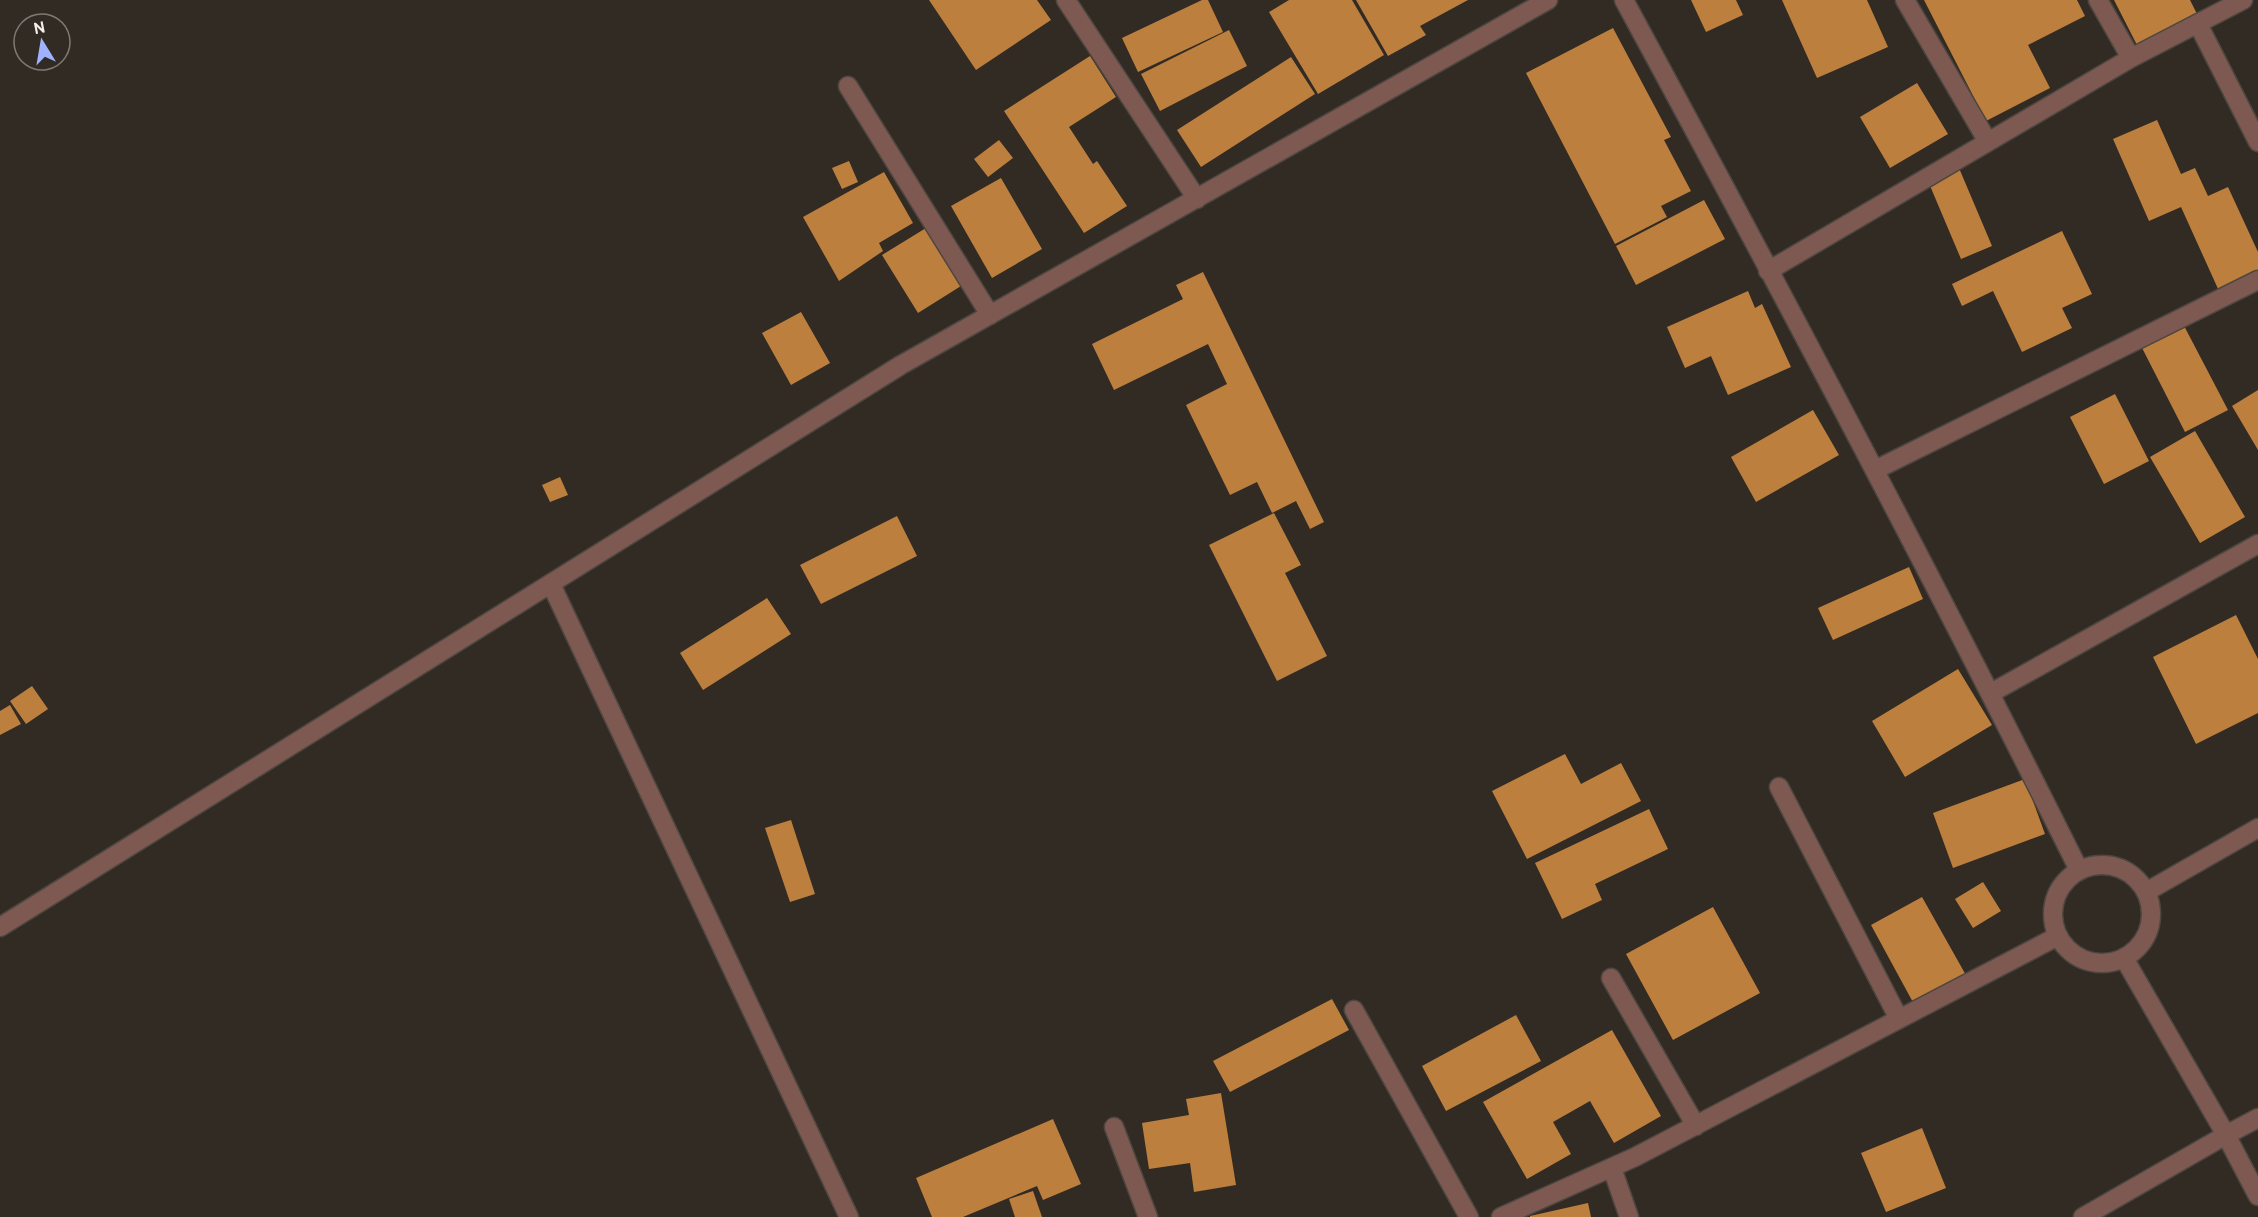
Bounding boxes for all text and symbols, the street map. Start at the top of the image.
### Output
north arrow [12,12,72,72]
text: N [32,18,47,40]

